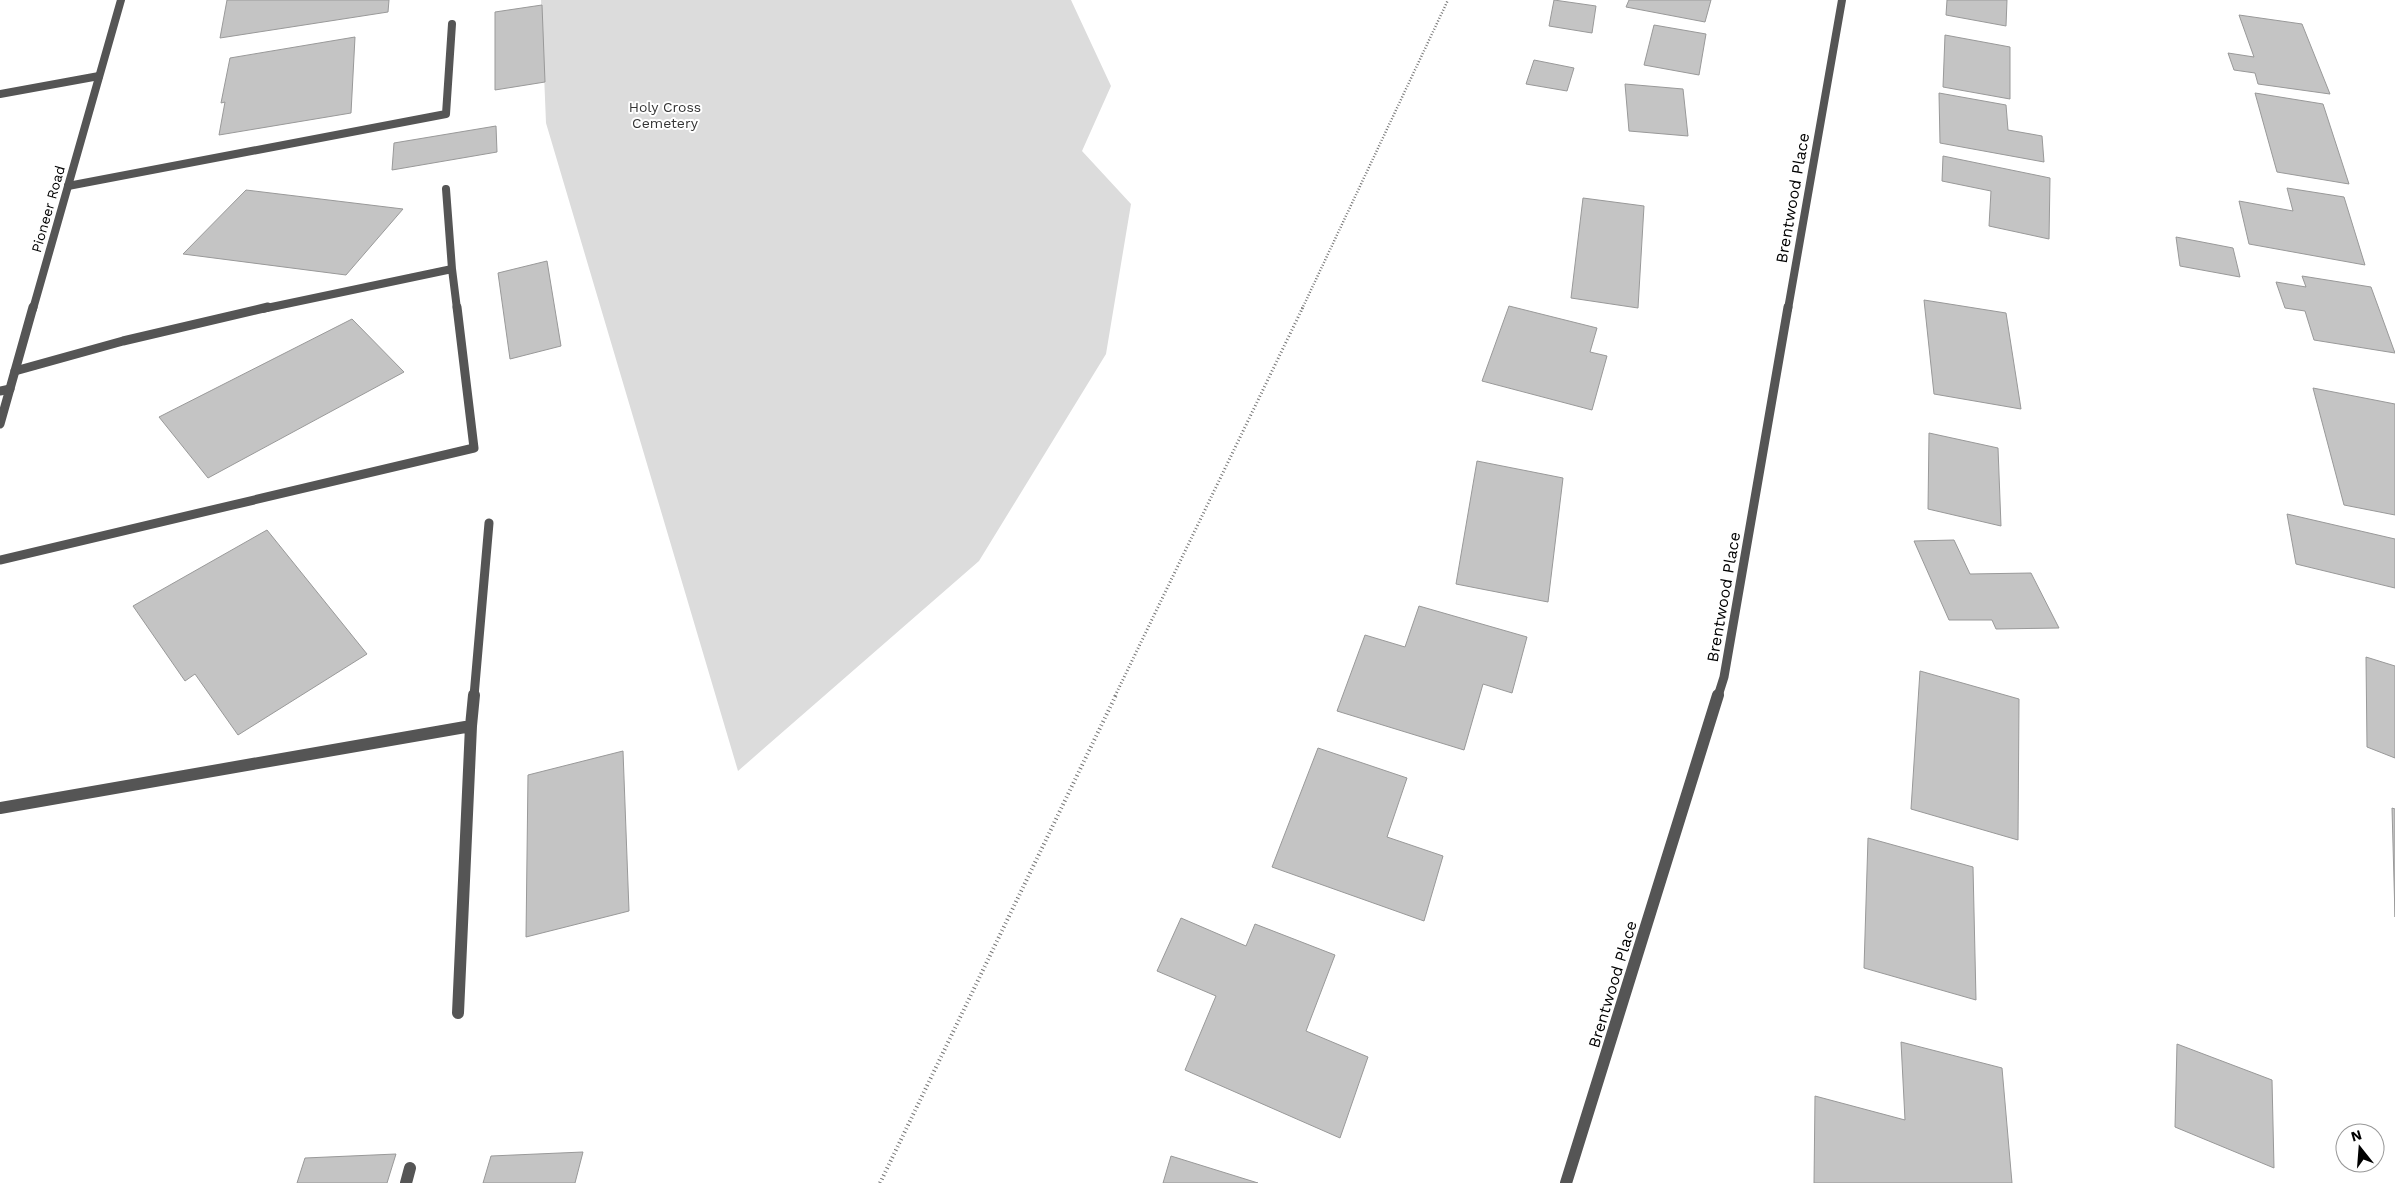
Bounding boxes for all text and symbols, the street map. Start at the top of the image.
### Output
park label: Holy Cross Cemetery [629,99,701,131]
street label: Brentwood Place [1772,131,1813,265]
street label: Pioneer Road [28,164,68,254]
street label: Brentwood Place [1703,530,1744,664]
street label: Brentwood Place [1584,918,1641,1050]
north arrow [2335,1123,2385,1173]
text: N [2349,1126,2363,1145]

